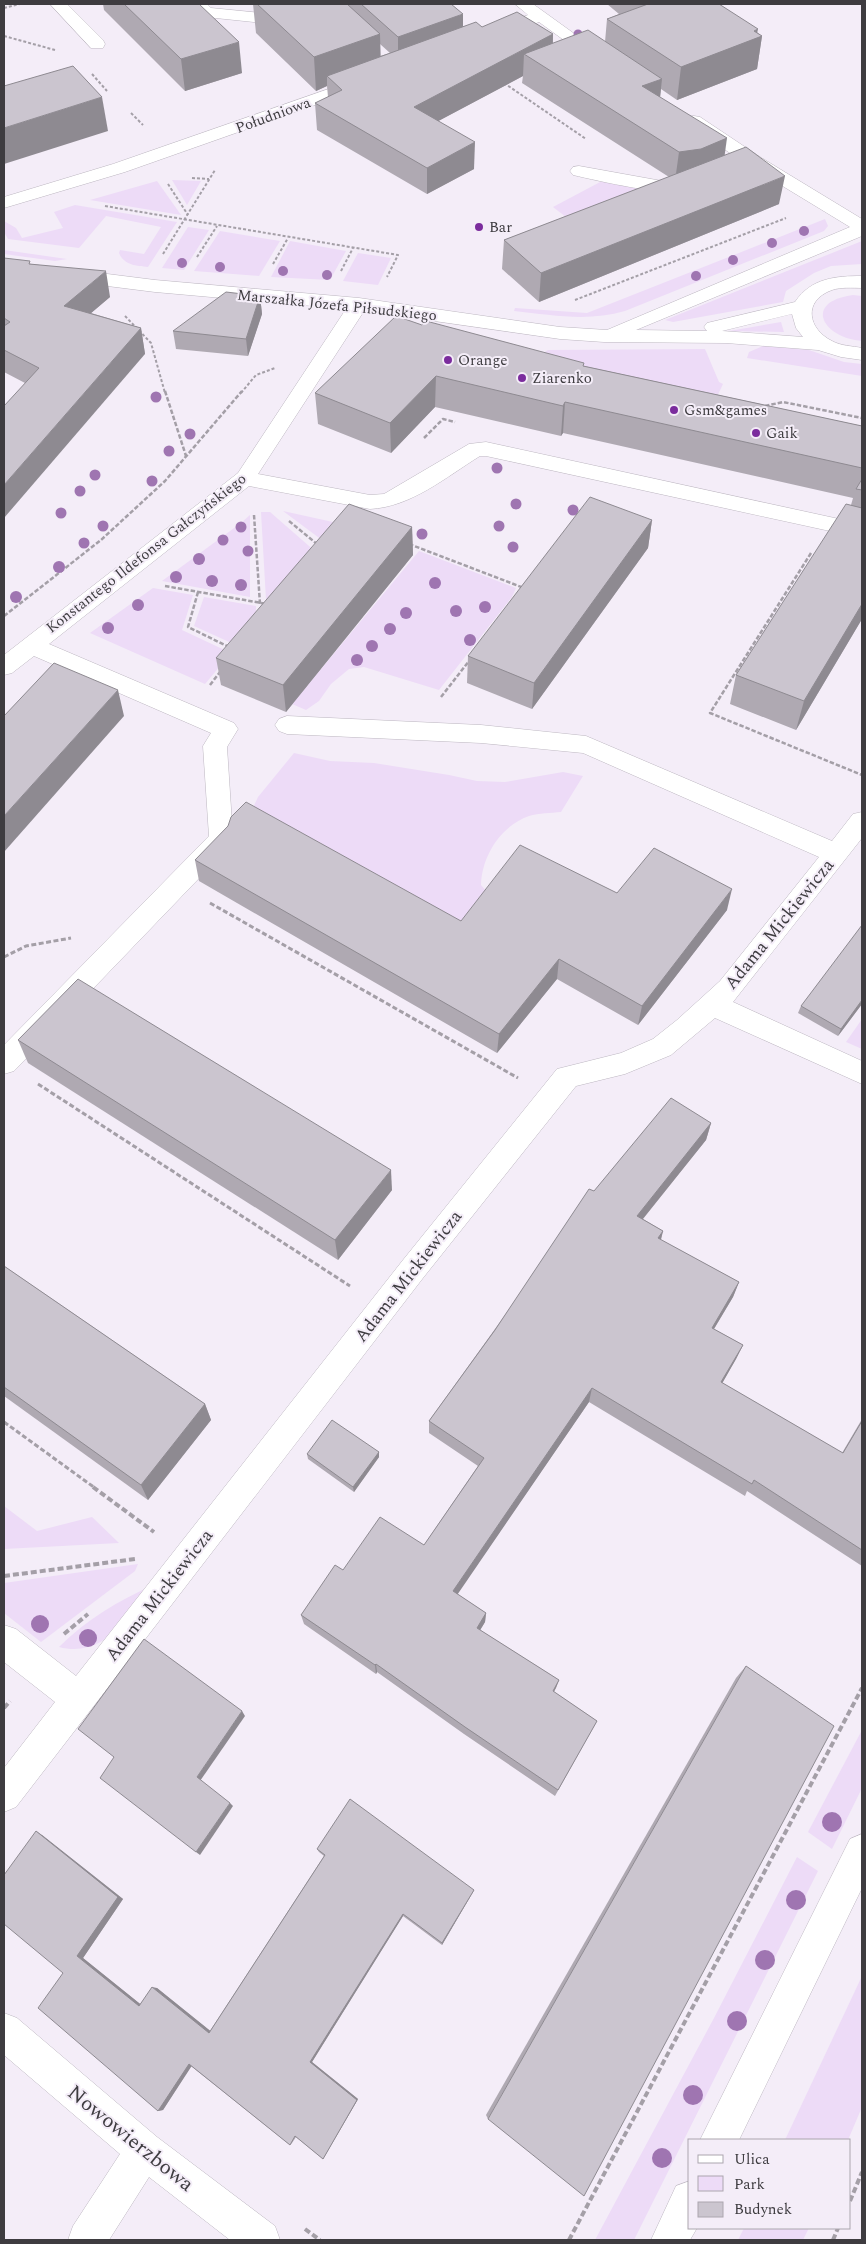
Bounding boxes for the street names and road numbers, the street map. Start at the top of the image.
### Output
street label: Południowa [232,91,315,140]
street label: Marszałka Józefa Piłsudskiego [236,284,438,327]
street label: Konstantego Ildefonsa Gałczyńskiego [41,468,252,639]
street label: Adama Mickiewicza [718,853,841,996]
street label: Adama Mickiewicza [348,1204,469,1348]
street label: Adama Mickiewicza [99,1523,220,1667]
street label: Nowowierzbowa [60,2077,201,2201]

